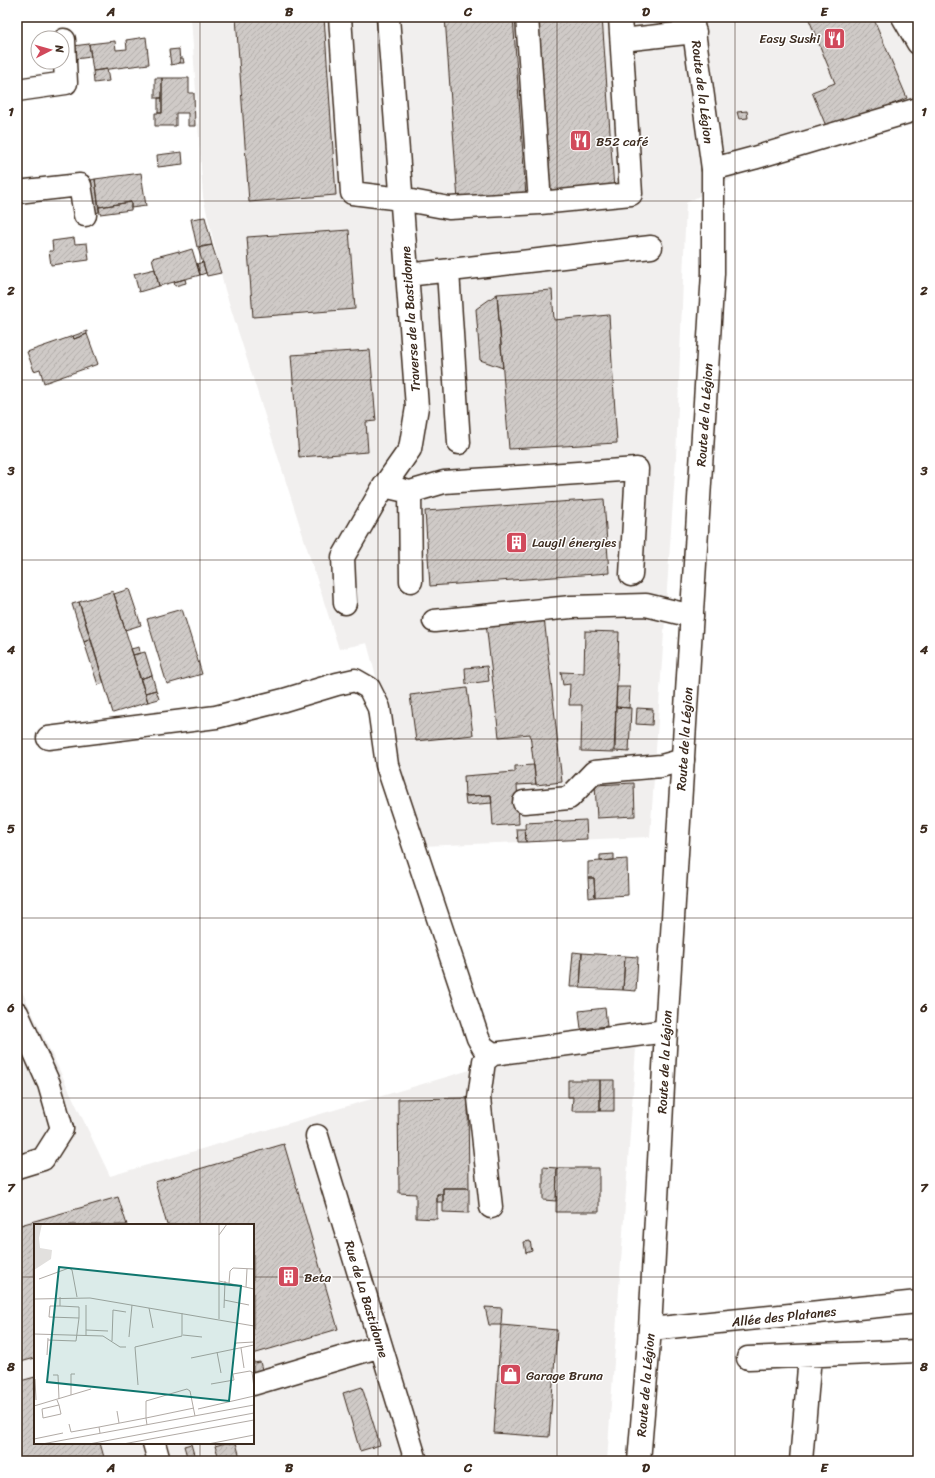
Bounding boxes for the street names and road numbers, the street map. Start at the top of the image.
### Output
street label: Route de la Légion [685,39,720,145]
street label: Traverse de la Bastidonne [394,245,427,393]
street label: Route de la Légion [689,362,720,468]
street label: Route de la Légion [669,686,700,792]
street label: Route de la Légion [650,1010,679,1114]
street label: Rue de La Bastidonne [338,1238,395,1361]
street label: Allée des Platanes [730,1300,838,1334]
street label: Route de la Légion [630,1332,661,1438]

